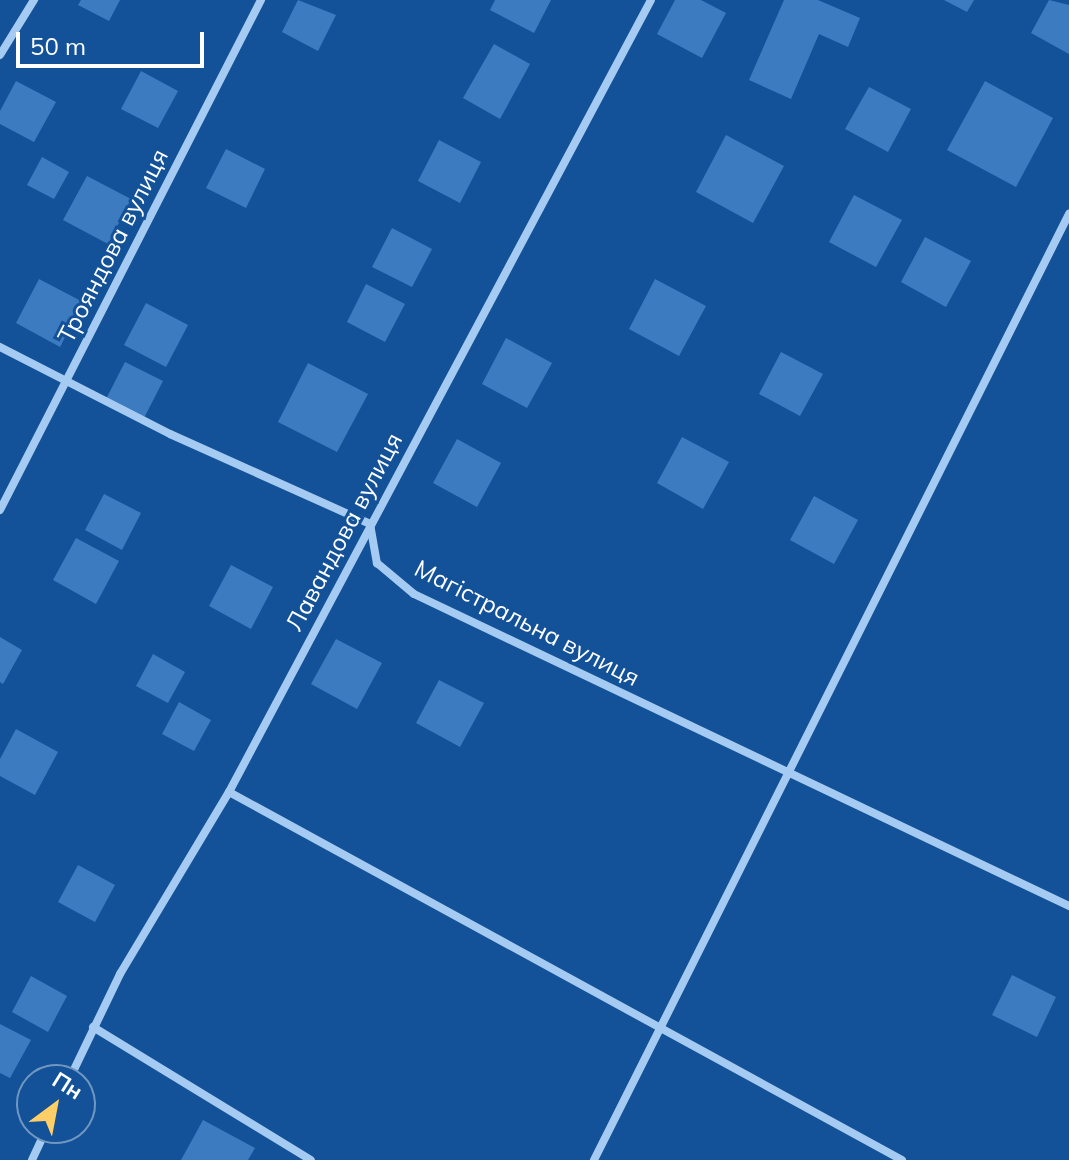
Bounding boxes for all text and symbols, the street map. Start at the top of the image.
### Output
scale bar [20,16,208,66]
text: 50 m [30,31,86,61]
street label: Трояндова вулиця [52,144,174,348]
street label: Лавандова вулиця [280,428,408,636]
street label: Магістральна вулиця [410,554,644,692]
north arrow [16,1064,96,1144]
text: Пн [47,1065,88,1105]

